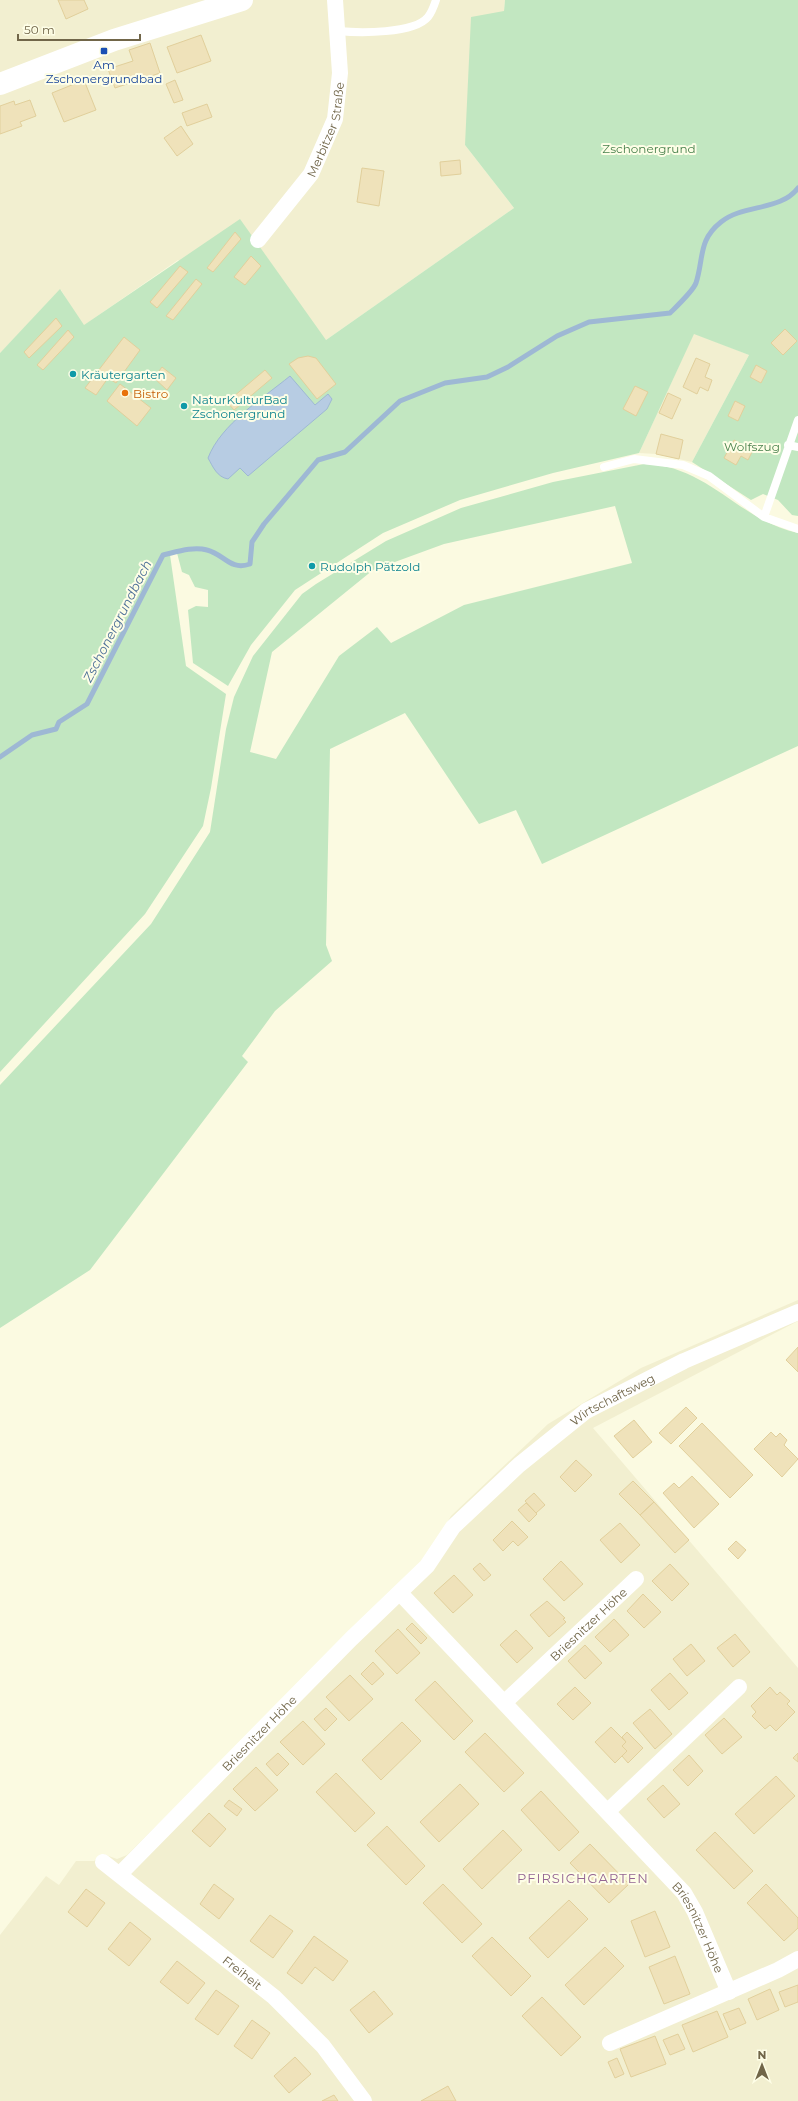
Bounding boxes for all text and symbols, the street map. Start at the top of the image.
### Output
scale bar [18,16,140,42]
text: 50 m [24,22,55,37]
marker: Am Zschonergrundbad [99,46,109,56]
place label: Am Zschonergrundbad [46,57,162,86]
street label: Merbitzer Straße [303,81,346,179]
park label: Zschonergrund [602,141,696,156]
place label: Kräutergarten [81,367,166,382]
marker: Kräutergarten [68,369,78,379]
place label: Bistro [133,386,168,401]
marker: Bistro [120,388,130,398]
place label: NaturKulturBad Zschonergrund [192,392,288,421]
marker: NaturKulturBad Zschonergrund [179,401,189,411]
park label: Wolfszug [724,439,780,454]
water label: Zschonergrundbach [79,557,155,686]
place label: Rudolph Pätzold [320,559,420,574]
marker: Rudolph Pätzold [307,561,317,571]
street label: Wirtschaftsweg [567,1370,657,1429]
street label: Briesnitzer Höhe [546,1584,630,1664]
street label: Briesnitzer Höhe [218,1692,299,1774]
district label: PFIRSICHGARTEN [517,1870,649,1886]
street label: Briesnitzer Höhe [669,1878,727,1975]
street label: Freiheit [220,1952,266,1993]
north arrow [742,2045,782,2085]
text: N [758,2048,766,2062]

